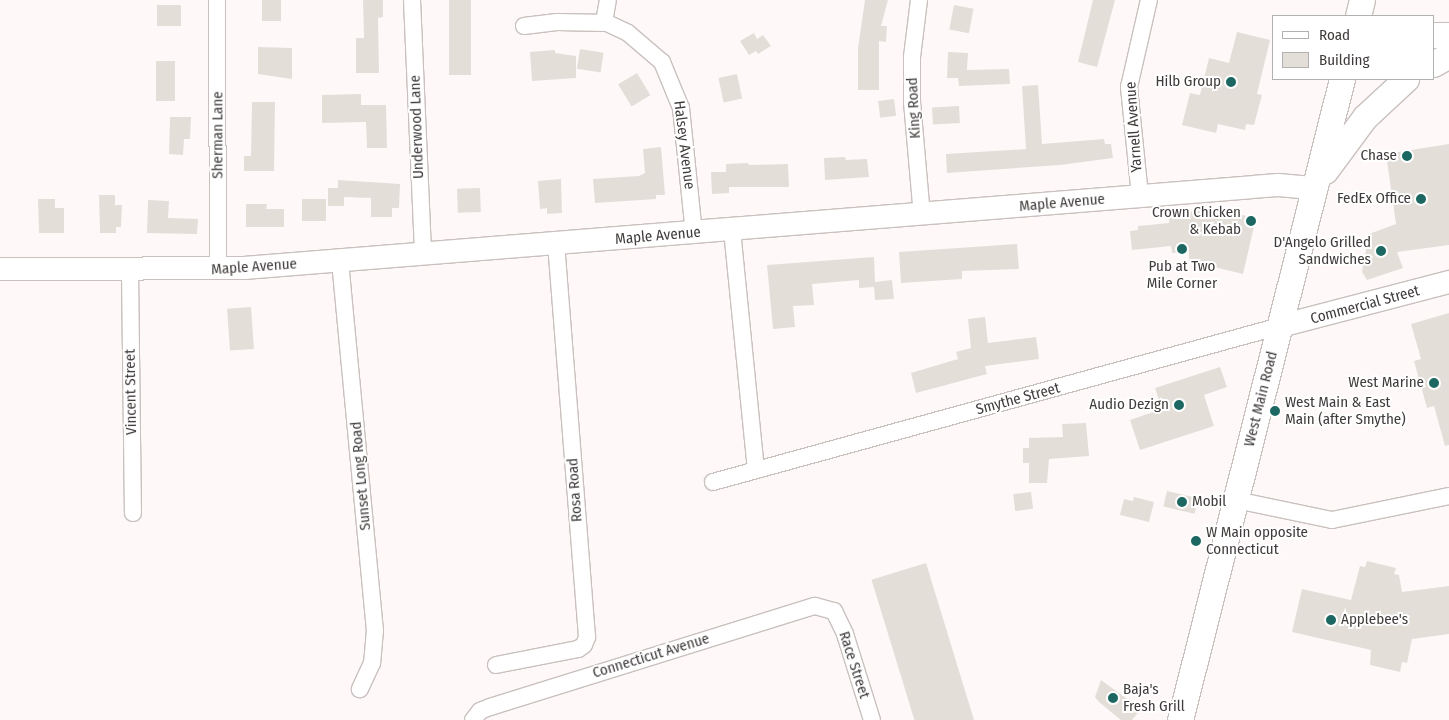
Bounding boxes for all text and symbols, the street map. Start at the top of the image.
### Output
legend [1272,15,1434,80]
text: Road [1319,26,1350,44]
text: Building [1319,51,1370,69]
place label: Hilb Group [1156,73,1221,91]
street label: Underwood Lane [406,75,428,179]
marker: Hilb Group [1225,76,1237,88]
street label: King Road [903,77,925,139]
street label: Yarnell Avenue [1122,81,1146,173]
street label: Sherman Lane [209,91,227,179]
street label: Halsey Avenue [670,100,698,190]
place label: Chase [1361,147,1397,165]
marker: Chase [1401,150,1413,162]
street label: Maple Avenue [1018,190,1106,216]
place label: FedEx Office [1337,190,1411,208]
marker: FedEx Office [1415,193,1427,205]
place label: Crown Chicken & Kebab [1152,203,1241,238]
marker: Crown Chicken & Kebab [1245,215,1257,227]
street label: Maple Avenue [614,223,702,249]
place label: D'Angelo Grilled Sandwiches [1273,233,1371,268]
marker: Pub at Two Mile Corner [1176,243,1188,255]
marker: D'Angelo Grilled Sandwiches [1375,245,1387,257]
street label: Maple Avenue [211,255,297,279]
place label: Pub at Two Mile Corner [1147,257,1217,292]
street label: Commercial Street [1308,282,1422,328]
street label: Vincent Street [121,349,141,435]
street label: West Main Road [1240,349,1282,449]
place label: West Marine [1348,374,1424,392]
marker: West Marine [1428,377,1440,389]
street label: Smythe Street [974,379,1062,419]
place label: West Main & East Main (after Smythe) [1285,393,1406,428]
place label: Audio Dezign [1089,396,1169,414]
marker: Audio Dezign [1173,399,1185,411]
marker: West Main & East Main (after Smythe) [1269,405,1281,417]
street label: Sunset Long Road [347,421,375,531]
street label: Rosa Road [564,457,586,523]
place label: Mobil [1192,493,1226,511]
marker: Mobil [1176,496,1188,508]
place label: W Main opposite Connecticut [1206,523,1308,558]
marker: W Main opposite Connecticut [1190,535,1202,547]
place label: Applebee's [1341,611,1408,629]
marker: Applebee's [1325,614,1337,626]
street label: Race Street [835,629,873,701]
street label: Connecticut Avenue [590,630,712,682]
place label: Baja's Fresh Grill [1123,680,1185,715]
marker: Baja's Fresh Grill [1107,692,1119,704]

